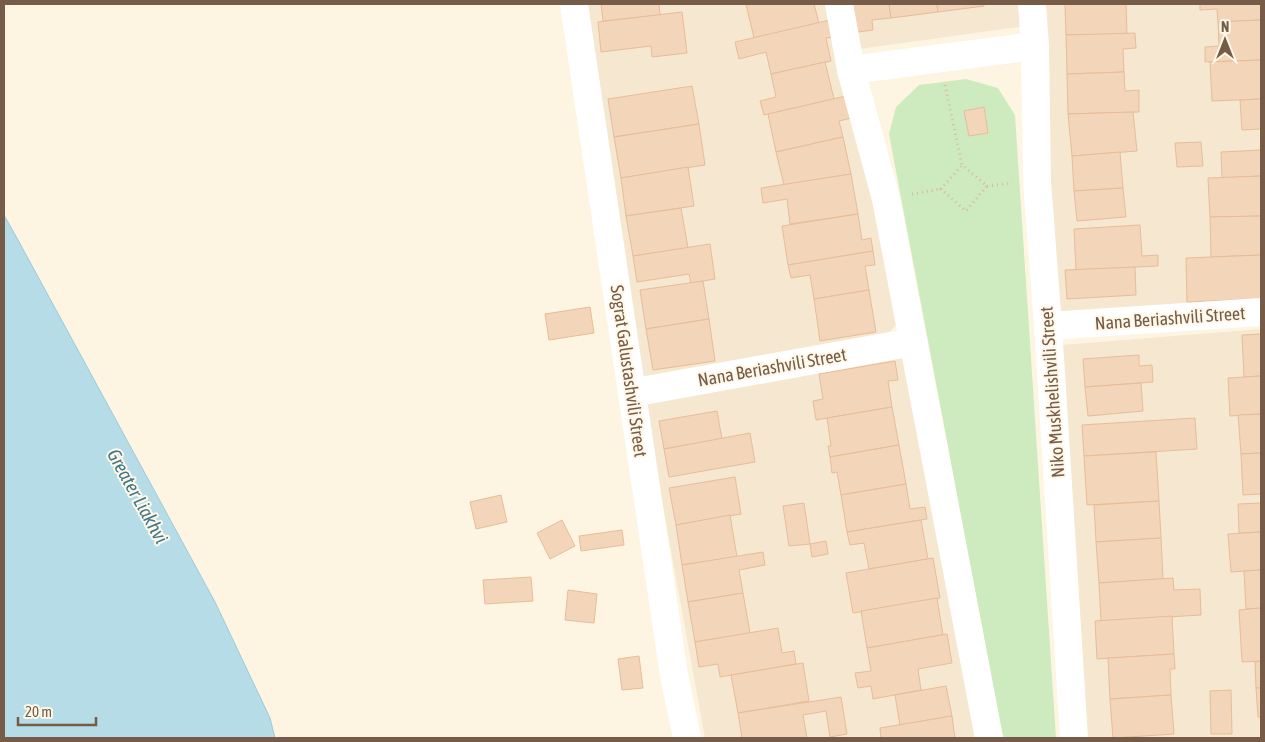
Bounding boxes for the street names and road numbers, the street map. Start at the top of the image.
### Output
street label: Sograt Galustashvili Street [607,284,651,458]
street label: Nana Beriashvili Street [1094,302,1246,334]
street label: Niko Muskhelishvili Street [1036,306,1068,478]
street label: Nana Beriashvili Street [696,344,848,390]

